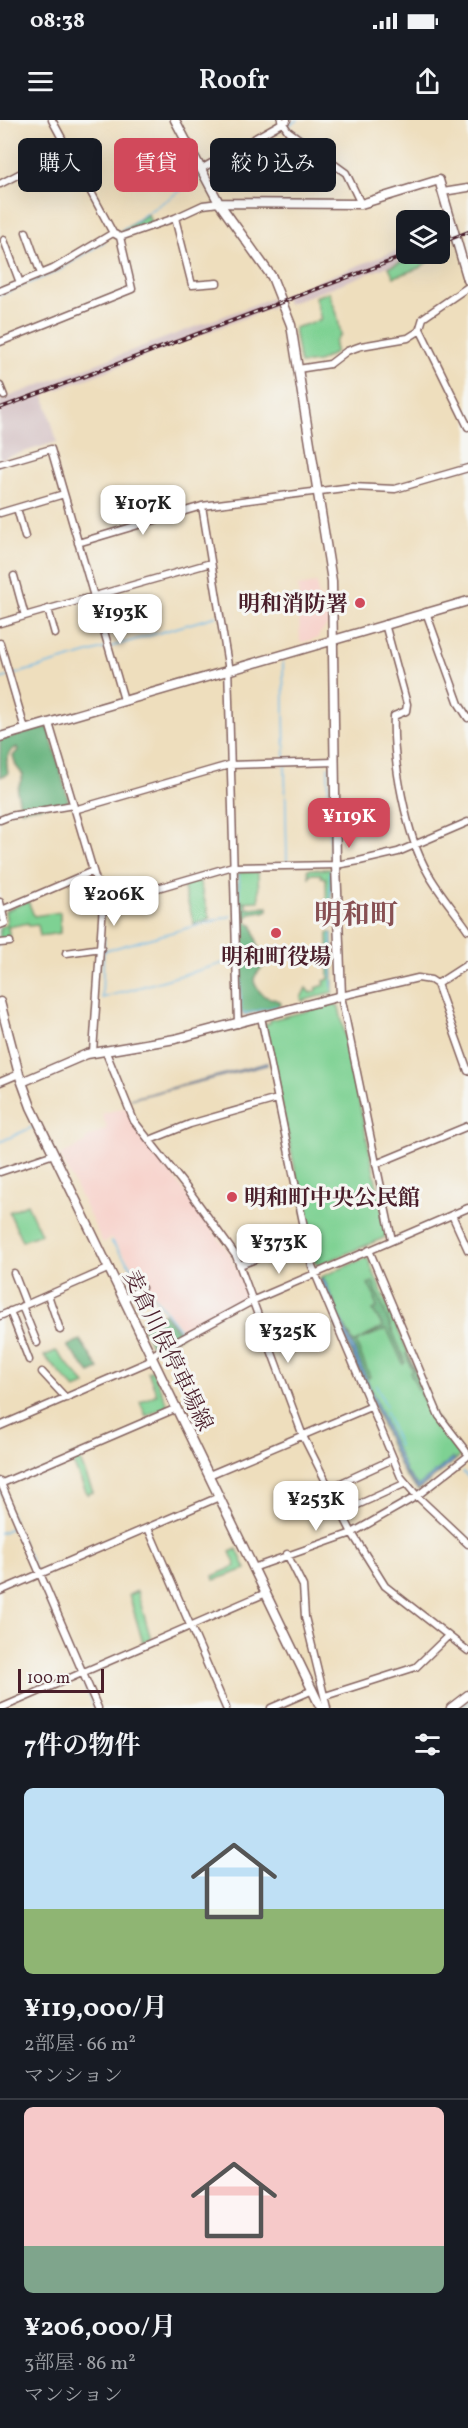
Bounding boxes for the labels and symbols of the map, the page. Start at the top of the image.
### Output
pin: ¥107K [101,485,185,536]
place label: 明和消防署 [238,590,348,621]
pin: ¥193K [78,594,162,645]
marker: 明和消防署 [353,596,367,610]
pin: ¥119K [307,798,391,849]
pin: ¥206K [72,876,156,927]
district label: 明和町 [314,897,398,936]
marker: 明和町役場 [269,926,283,940]
place label: 明和町役場 [221,943,331,974]
place label: 明和町中央公民館 [244,1184,420,1215]
marker: 明和町中央公民館 [225,1190,239,1204]
pin: ¥373K [237,1224,321,1275]
street label: 麦倉川俣停車場線 [114,1265,219,1437]
pin: ¥325K [246,1313,330,1364]
pin: ¥253K [274,1481,358,1532]
scale bar [18,1666,104,1694]

